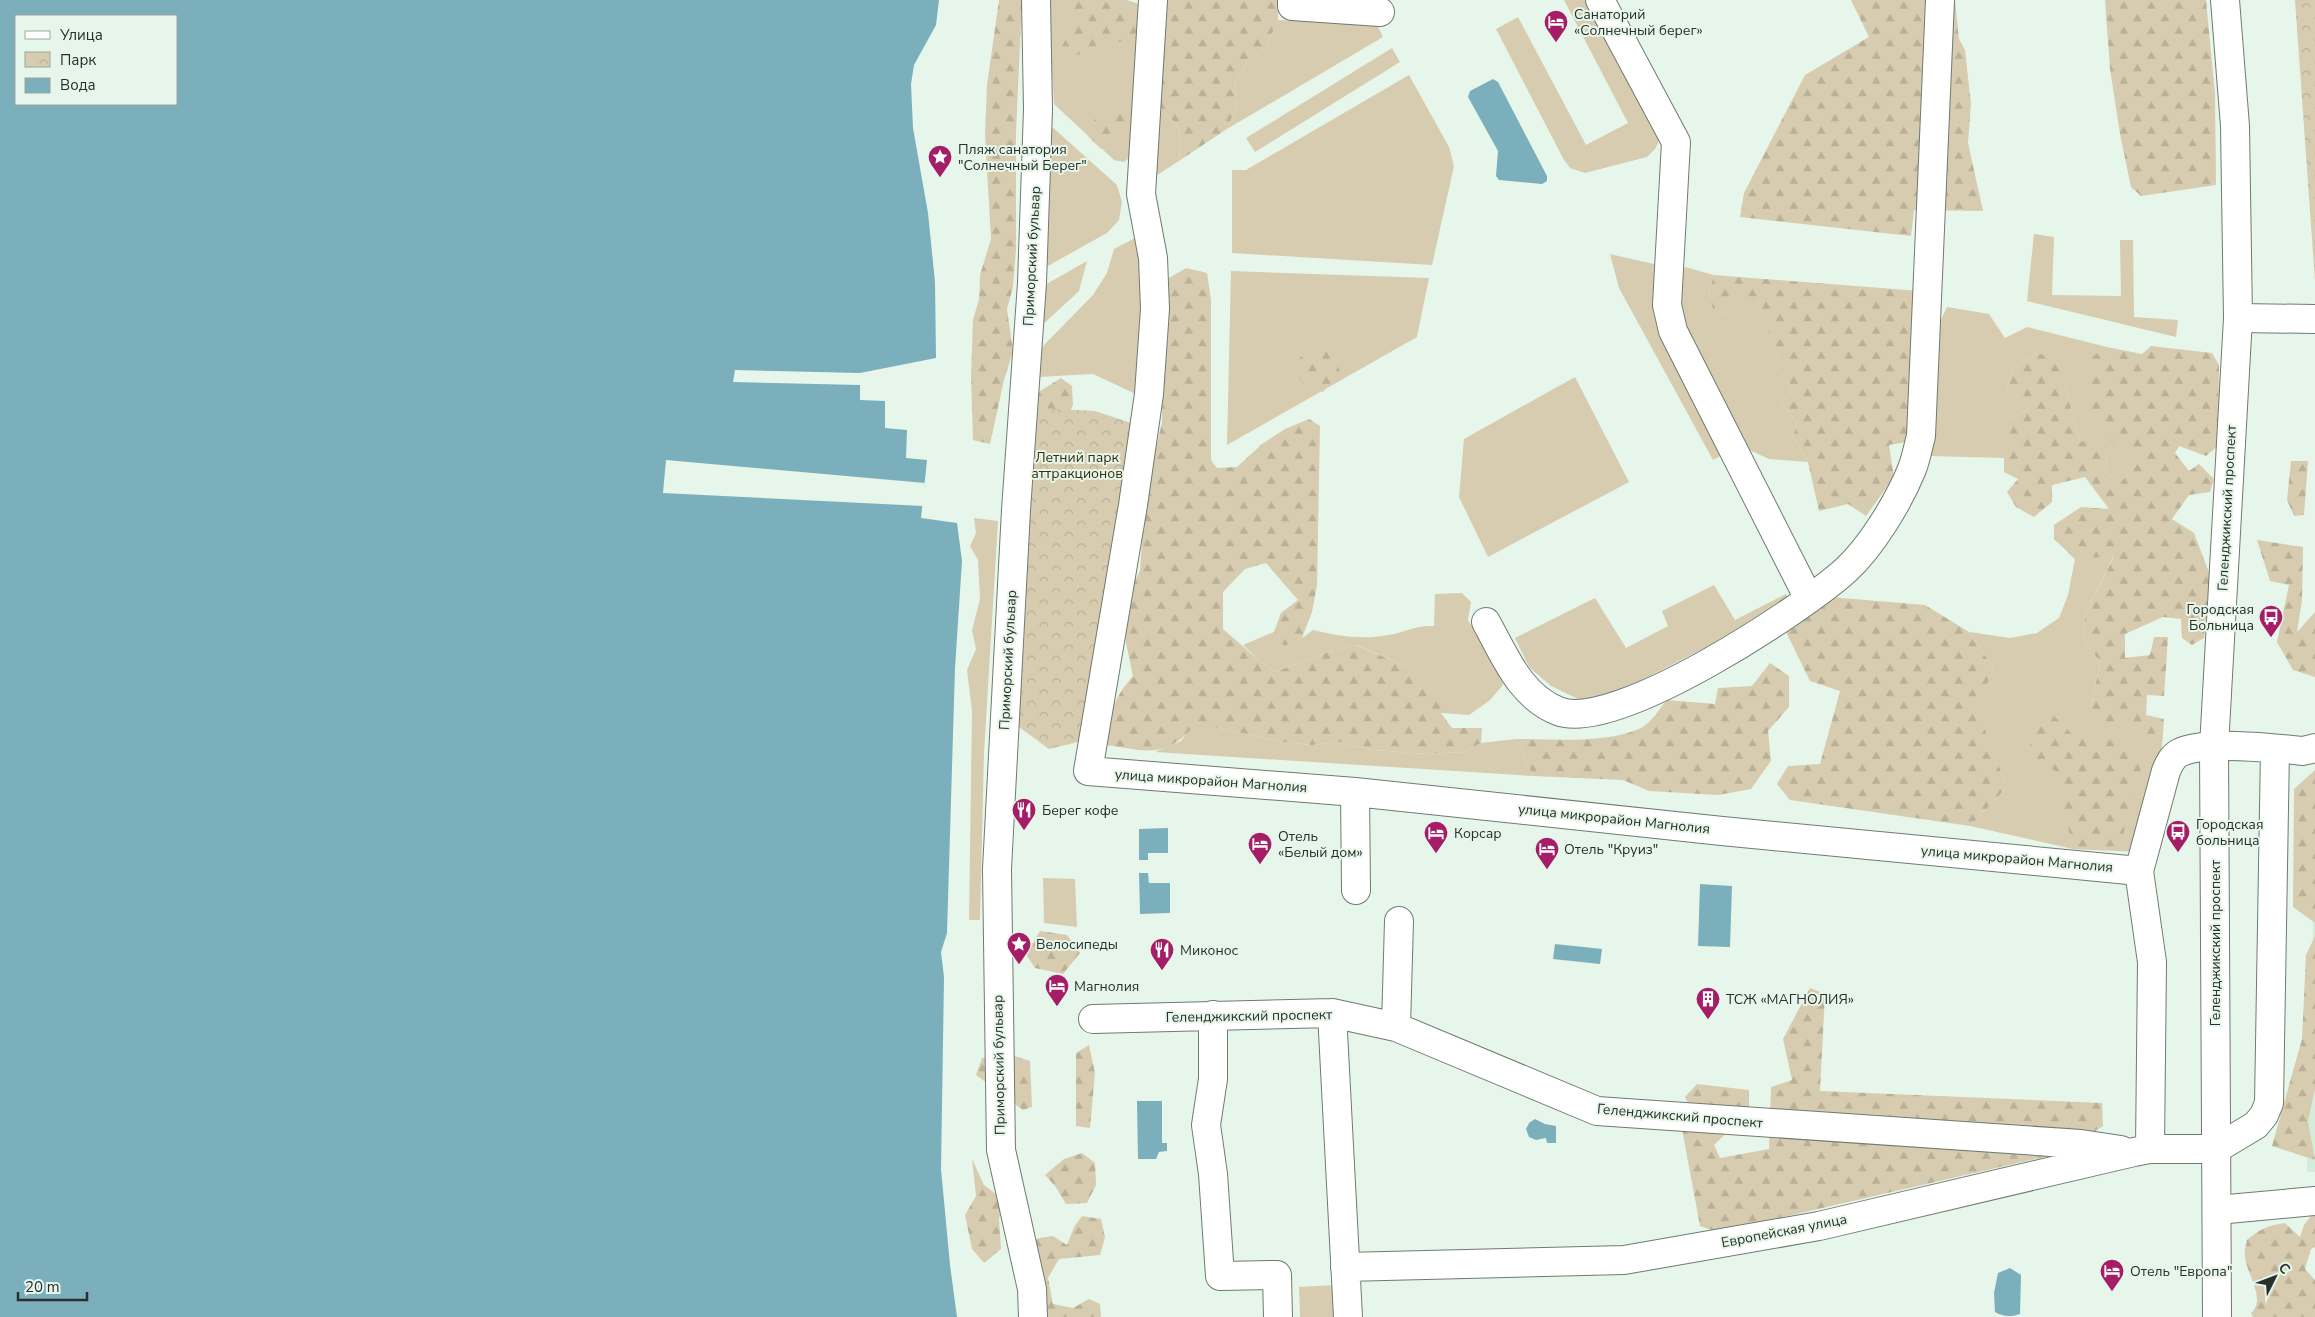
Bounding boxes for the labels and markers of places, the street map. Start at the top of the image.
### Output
place label: Санаторий «Солнечный берег» [1574,5,1703,40]
hotel icon: Санаторий «Солнечный берег» [1543,9,1569,43]
place label: Пляж санатория "Солнечный Берег" [958,140,1087,175]
place icon: Пляж санатория "Солнечный Берег" [927,144,953,178]
place label: Городская Больница [2187,600,2254,635]
bus stop icon: Городская Больница [2258,604,2284,638]
restaurant icon: Берег кофе [1011,797,1037,831]
place label: Берег кофе [1042,801,1118,820]
place label: Городская больница [2196,815,2263,850]
bus stop icon: Городская больница [2165,819,2191,853]
hotel icon: Корсар [1423,820,1449,854]
place label: Корсар [1454,824,1502,843]
place label: Отель «Белый дом» [1278,827,1363,862]
hotel icon: Отель «Белый дом» [1247,831,1273,865]
hotel icon: Отель "Круиз" [1534,836,1560,870]
place label: Отель "Круиз" [1564,840,1658,859]
place icon: Велосипеды [1006,931,1032,965]
place label: Велосипеды [1036,935,1118,954]
restaurant icon: Миконос [1149,937,1175,971]
place label: Миконос [1180,941,1239,960]
hotel icon: Магнолия [1044,973,1070,1007]
place label: Магнолия [1074,977,1139,996]
building icon: ТСЖ «МАГНОЛИЯ» [1695,986,1721,1020]
place label: ТСЖ «МАГНОЛИЯ» [1726,990,1854,1009]
hotel icon: Отель "Европа" [2099,1258,2125,1292]
place label: Отель "Европа" [2130,1262,2232,1281]

